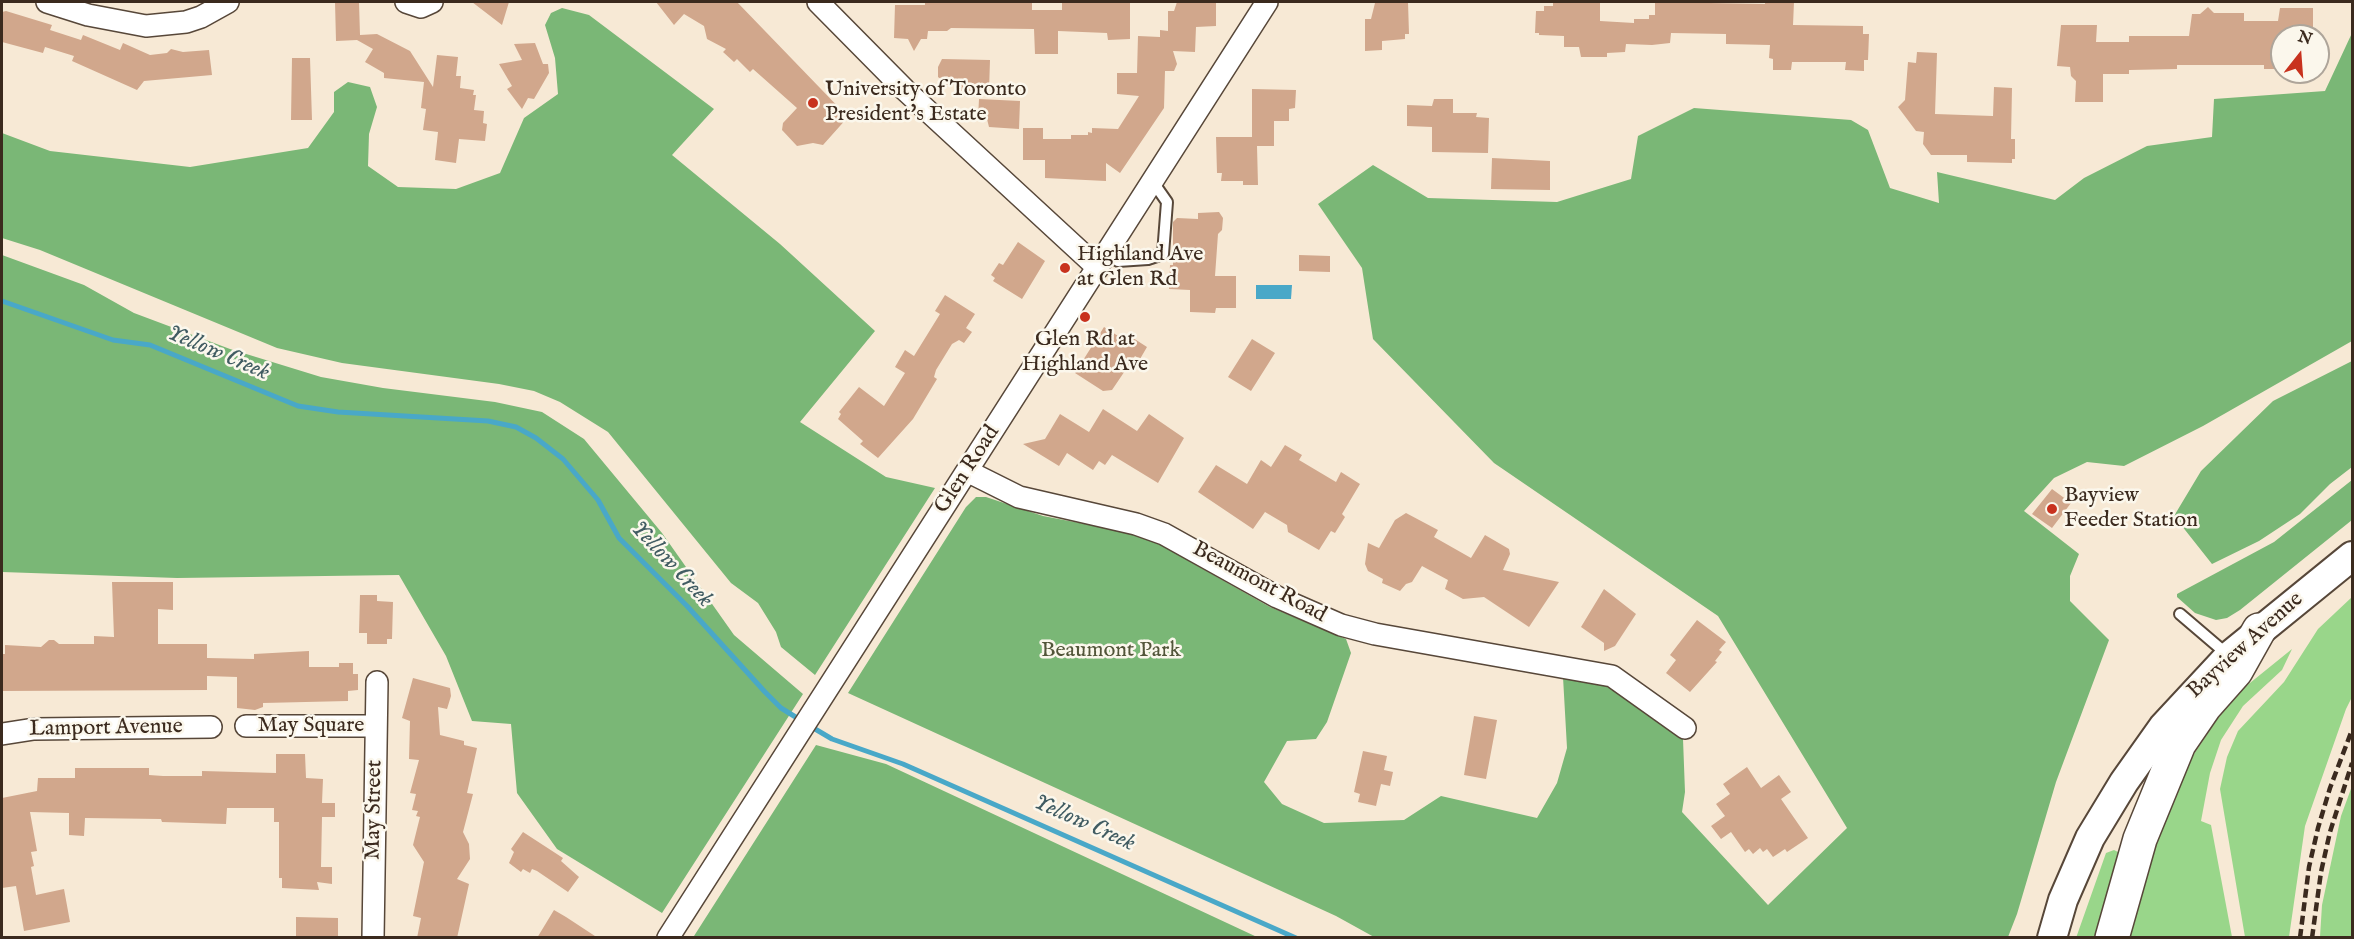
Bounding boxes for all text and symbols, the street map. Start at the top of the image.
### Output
north arrow [2270,24,2330,84]
text: N [2295,27,2314,50]
place label: University of Toronto President's Estate [825,77,1026,128]
marker: University of Toronto President's Estate [806,96,820,110]
place label: Highland Ave at Glen Rd [1077,242,1203,294]
marker: Highland Ave at Glen Rd [1058,261,1072,275]
marker: Glen Rd at Highland Ave [1078,310,1092,324]
water label: Yellow Creek [163,320,273,388]
place label: Glen Rd at Highland Ave [1022,327,1148,378]
street label: Glen Road [930,421,1006,519]
place label: Bayview Feeder Station [2064,483,2198,534]
marker: Bayview Feeder Station [2045,502,2059,516]
water label: Yellow Creek [624,516,718,614]
street label: Beaumont Road [1187,537,1331,629]
street label: Bayview Avenue [2183,587,2309,705]
park label: Beaumont Park [1041,638,1181,664]
street label: May Square [258,713,364,739]
street label: Lamport Avenue [29,714,183,744]
street label: May Street [361,760,389,860]
water label: Yellow Creek [1029,789,1139,859]

